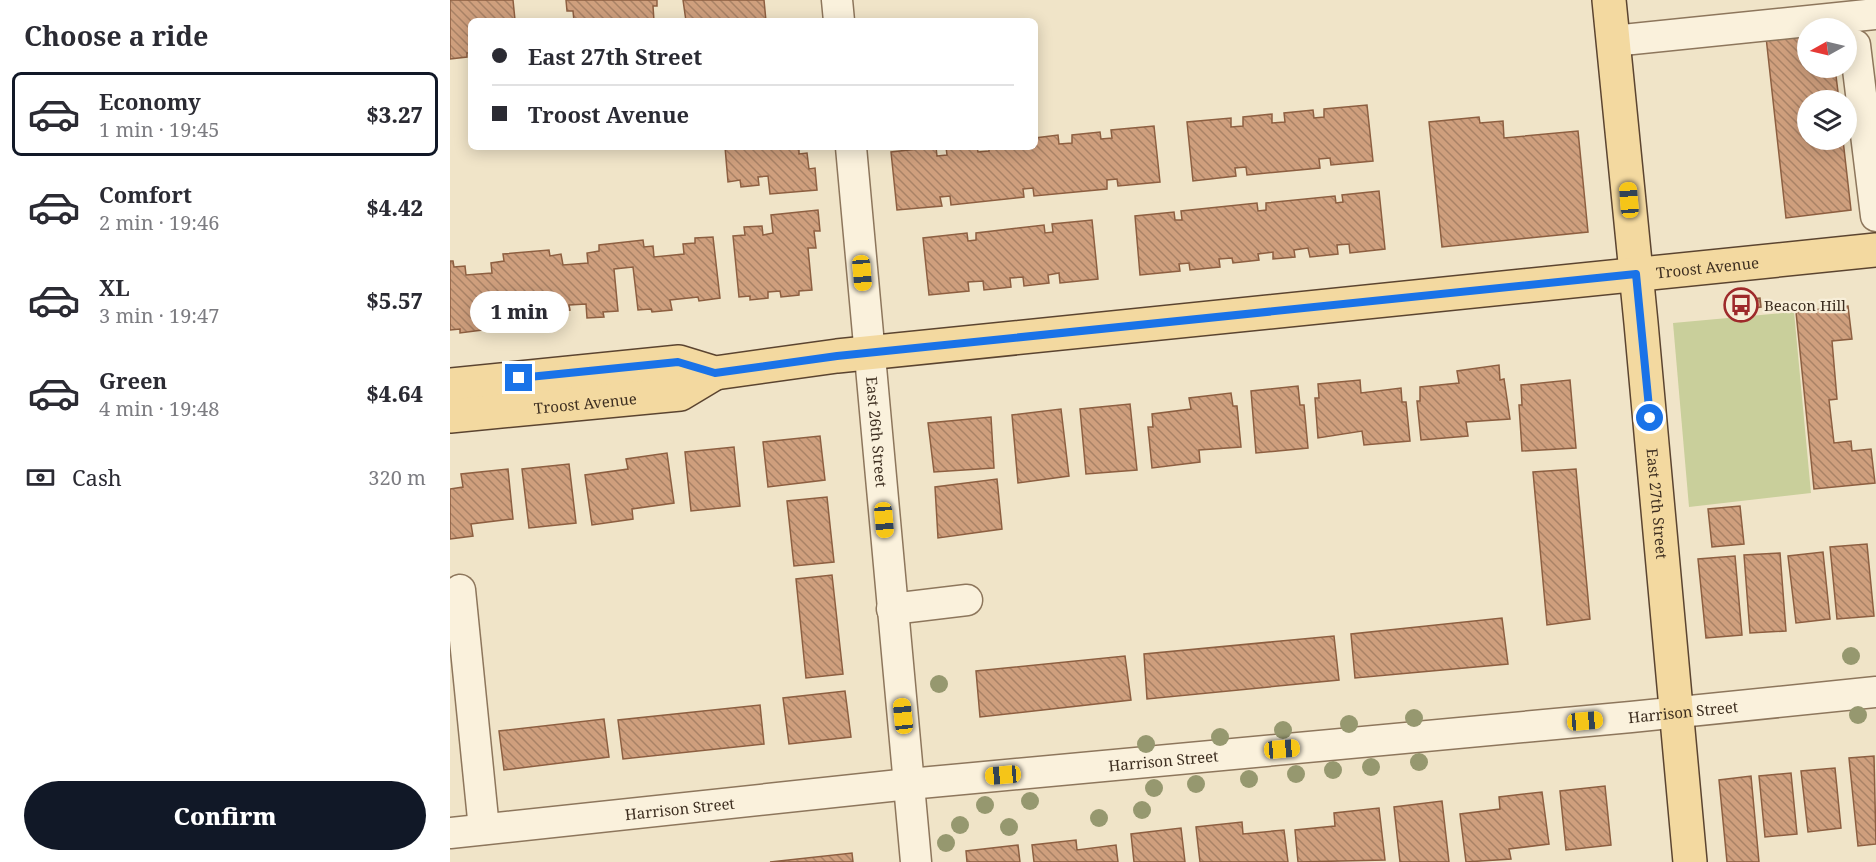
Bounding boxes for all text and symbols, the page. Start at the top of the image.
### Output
text: Choose a ride [24,17,209,54]
north arrow [1797,18,1857,78]
map controls [1797,18,1857,150]
text: East 27th Street [528,41,702,71]
text: Economy [99,86,201,116]
icon: car [27,87,81,141]
button: layers [1797,90,1857,150]
text: $3.27 [366,99,423,129]
text: Troost Avenue [528,99,689,129]
text: 1 min · 19:45 [99,116,219,143]
text: Comfort [99,179,192,209]
icon: car [27,180,81,234]
car [1618,181,1640,219]
text: $4.42 [366,192,423,222]
text: 2 min · 19:46 [99,209,219,236]
street label: Troost Avenue [1655,252,1760,282]
car [851,254,873,292]
text: XL [99,272,130,302]
icon: car [27,273,81,327]
text: $5.57 [366,285,423,315]
bus stop icon: Beacon Hill [1723,287,1759,323]
callout: 1 min [470,291,568,333]
place label: Beacon Hill [1764,295,1846,315]
text: 1 min [491,298,548,325]
text: 3 min · 19:47 [99,302,219,329]
route end [505,364,532,391]
text: Green [99,365,167,395]
icon: car [27,366,81,420]
street label: East 26th Street [862,376,892,488]
text: $4.64 [366,378,423,408]
street label: Troost Avenue [533,388,638,418]
text: 4 min · 19:48 [99,395,219,422]
route start [1636,404,1663,431]
street label: East 27th Street [1642,447,1672,560]
icon: cash [24,461,57,494]
text: Cash [72,462,122,492]
text: 320 m [368,464,426,491]
car [873,501,895,539]
street label: Harrison Street [1627,696,1739,727]
car [892,697,914,735]
car [1566,710,1604,732]
car [1263,738,1301,760]
street label: Harrison Street [1108,745,1219,775]
car [984,764,1022,786]
button: Confirm [24,781,426,850]
street label: Harrison Street [624,793,736,824]

